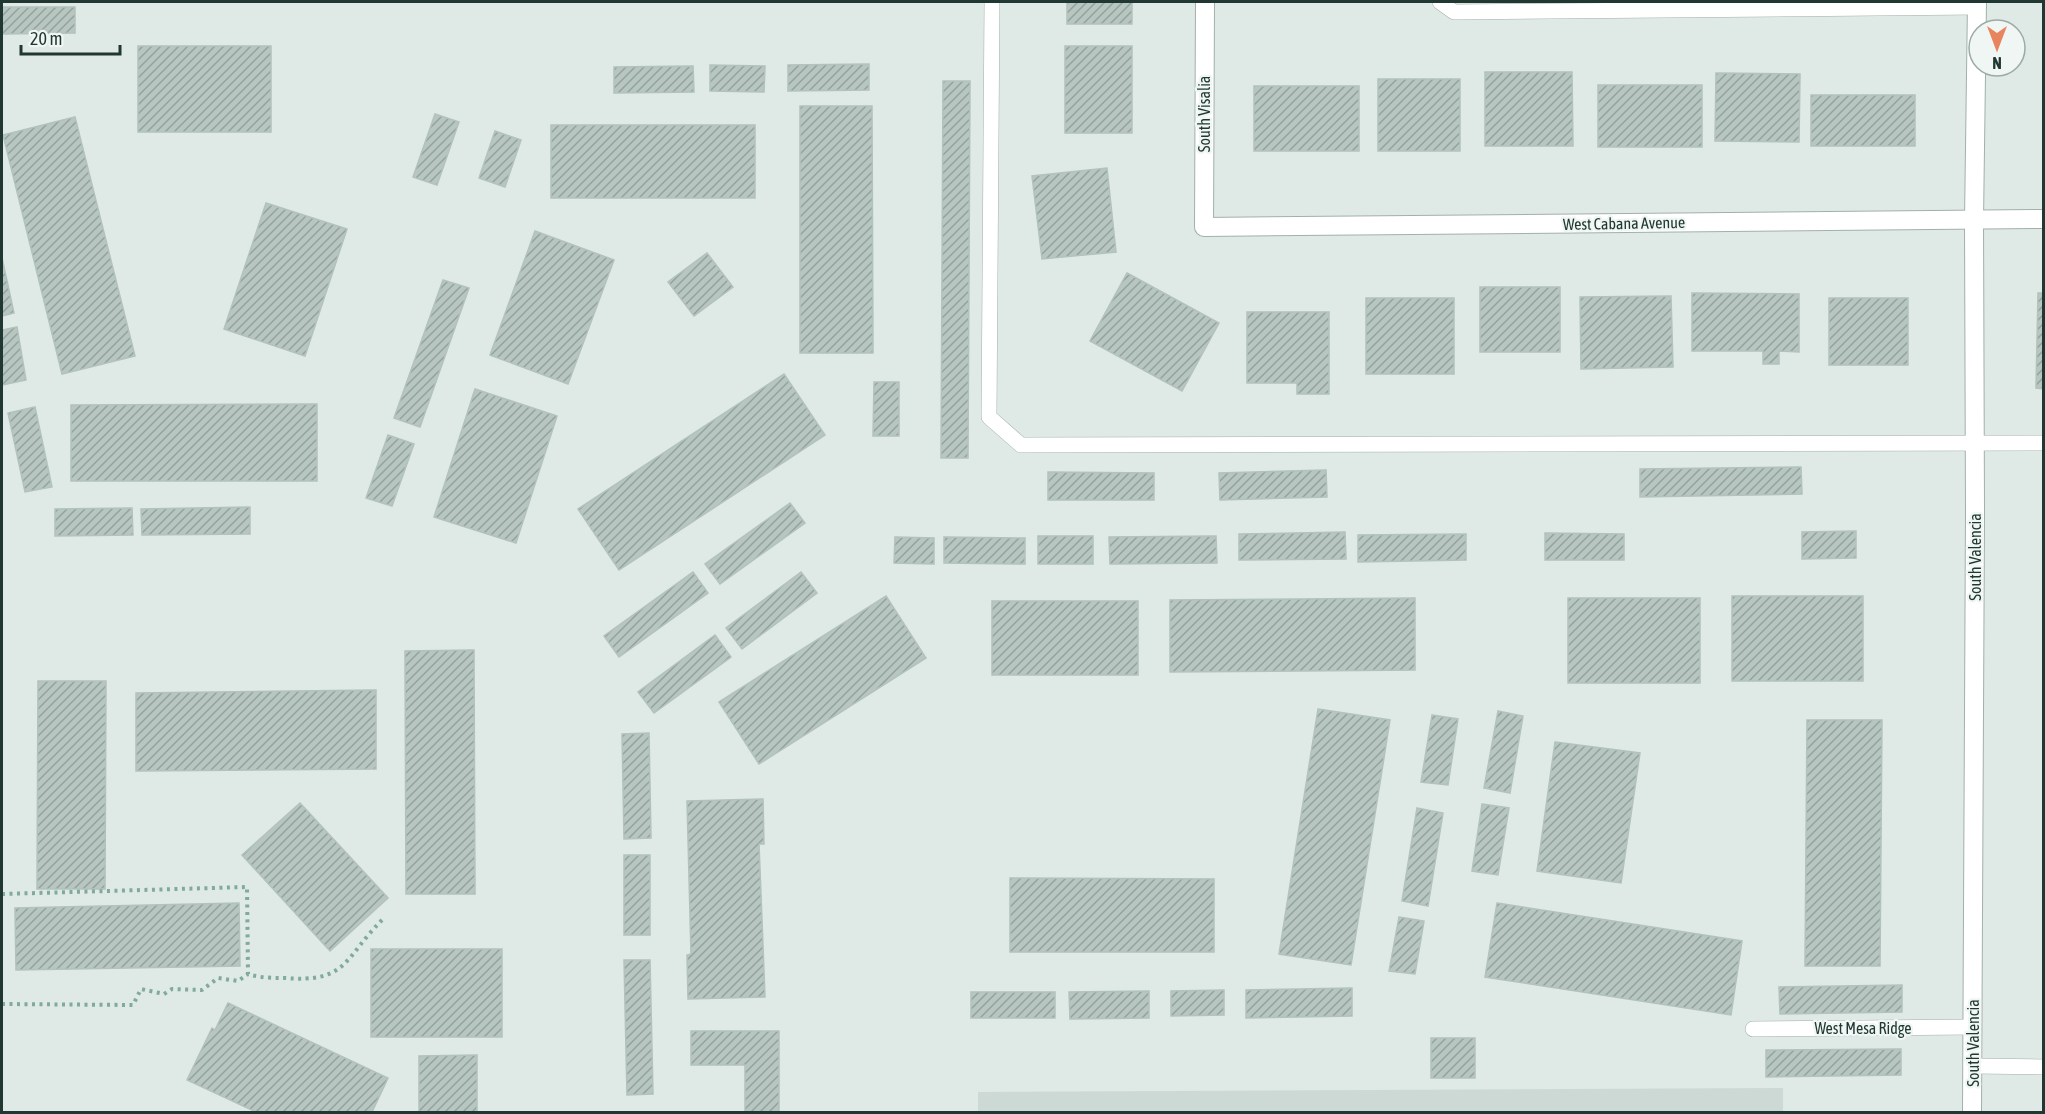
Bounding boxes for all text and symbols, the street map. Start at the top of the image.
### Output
scale bar [21,18,120,56]
north arrow [1967,18,2027,78]
text: 20 m [30,28,62,49]
text: N [1992,54,2002,72]
street label: South Visalia [1195,76,1213,152]
street label: West Cabana Avenue [1563,213,1685,233]
street label: South Valencia [1966,513,1984,601]
street label: South Valencia [1964,999,1982,1087]
street label: West Mesa Ridge [1814,1019,1912,1038]

